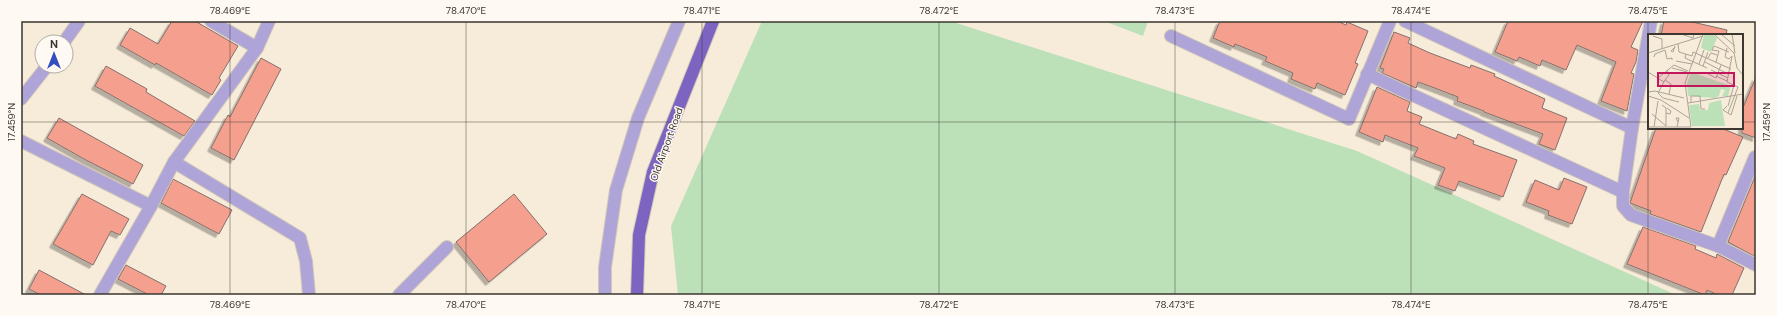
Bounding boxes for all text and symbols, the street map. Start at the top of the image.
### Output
text: 78.469°E [210,4,251,17]
text: 78.470°E [446,4,487,17]
text: 78.471°E [684,4,721,17]
text: 78.472°E [919,4,959,17]
text: 78.473°E [1155,4,1195,17]
text: 78.474°E [1391,4,1431,17]
text: 78.475°E [1628,4,1668,17]
north arrow [34,34,74,74]
inset map [1648,34,1743,129]
text: N [50,37,58,51]
text: 17.459°N [5,103,18,141]
text: 17.459°N [1760,103,1773,141]
street label: Old Airport Road [647,106,686,183]
text: 78.469°E [210,298,251,311]
text: 78.470°E [446,298,487,311]
text: 78.471°E [684,298,721,311]
text: 78.472°E [919,298,959,311]
text: 78.473°E [1155,298,1195,311]
text: 78.474°E [1391,298,1431,311]
text: 78.475°E [1628,298,1668,311]

